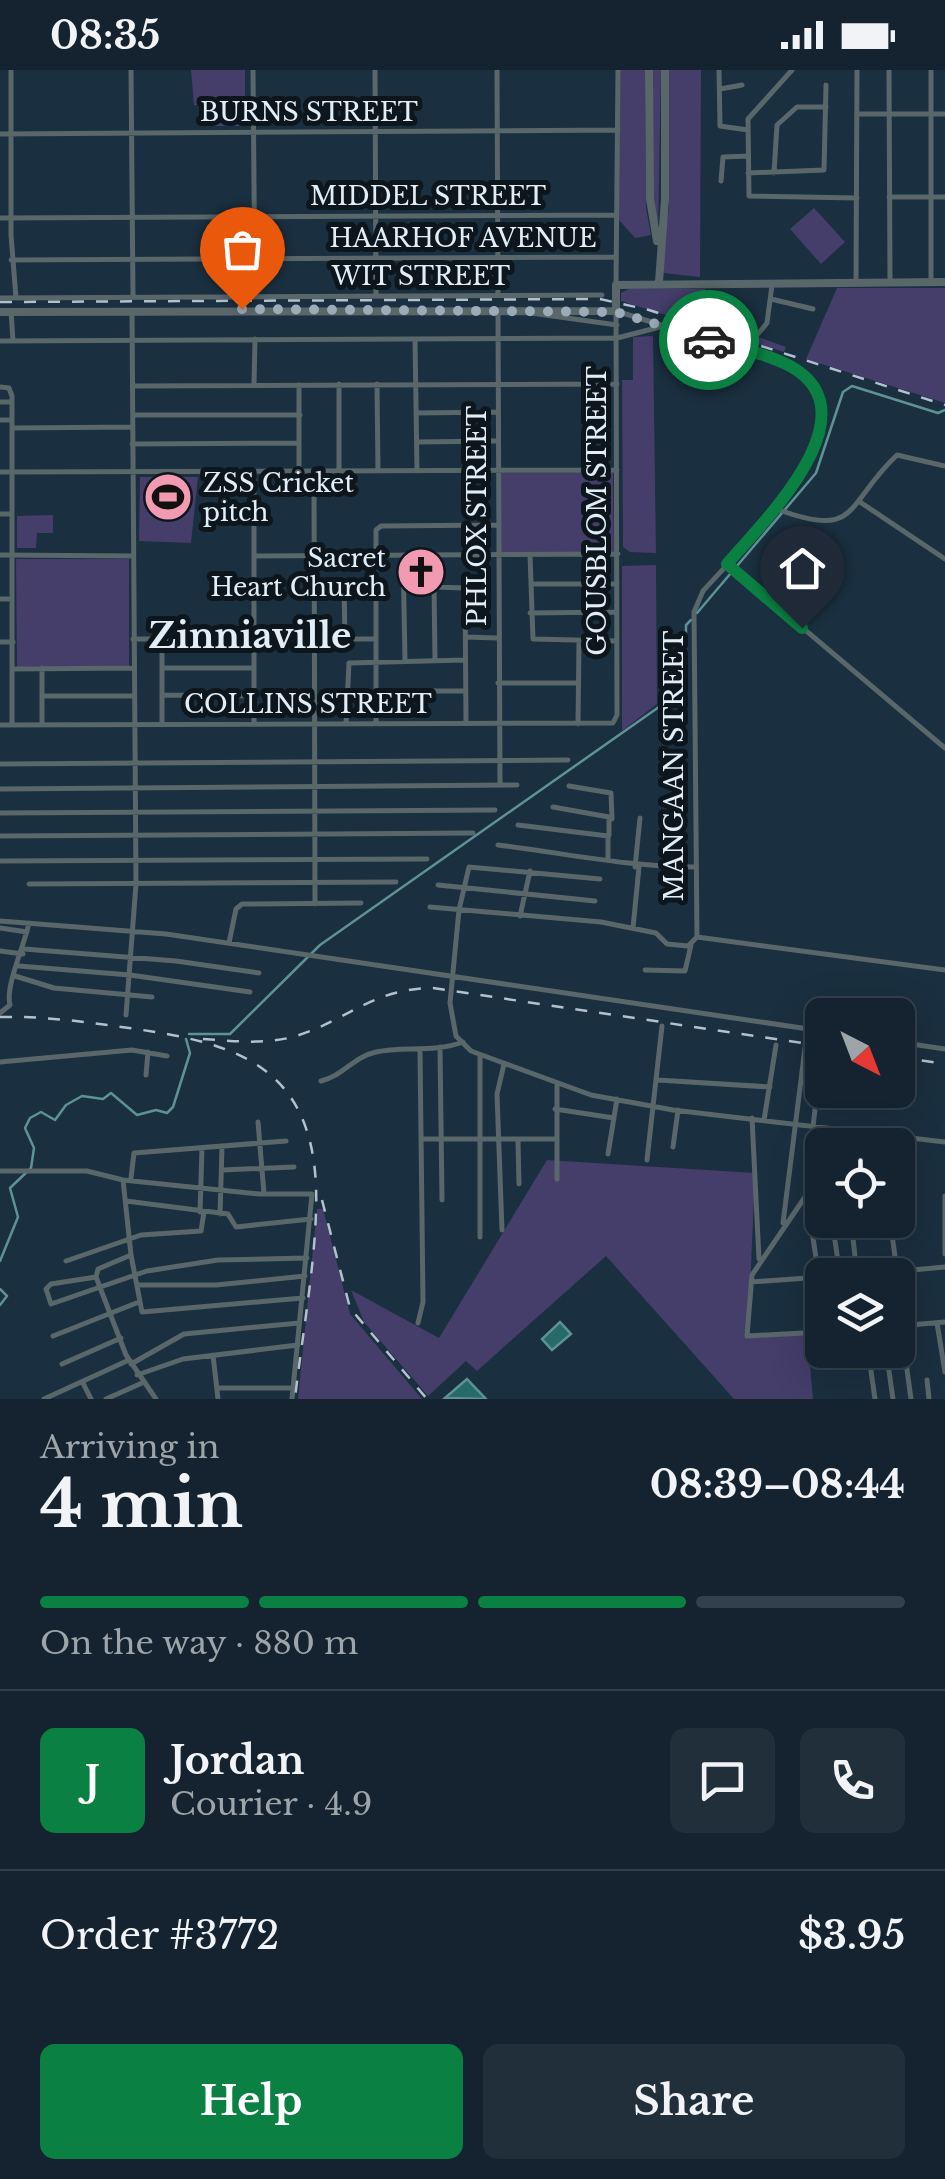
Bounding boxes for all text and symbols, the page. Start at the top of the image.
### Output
text: 08:35 [50,12,160,59]
street label: BURNS STREET [200,97,418,128]
street label: MIDDEL STREET [310,181,546,212]
pin [200,207,285,310]
icon: bag [215,222,270,277]
street label: HAARHOF AVENUE [329,223,597,254]
street label: WIT STREET [331,261,510,292]
courier [659,290,759,390]
icon: car [682,313,737,368]
street label: GOUSBLOM STREET [582,366,613,656]
street label: PHLOX STREET [462,406,493,626]
place label: ZSS Cricket pitch [203,468,354,528]
sports icon: ZSS Cricket pitch [142,471,194,523]
pin [760,526,845,629]
icon: home [775,541,830,596]
place label: Sacret Heart Church [211,543,387,603]
church icon: Sacret Heart Church [395,546,447,598]
district label: Zinniaville [148,614,352,657]
street label: MANGAAN STREET [659,631,690,901]
street label: COLLINS STREET [184,689,432,720]
north arrow [805,998,915,1108]
map controls [805,998,915,1368]
button: locate [805,1128,915,1238]
button: layers [805,1258,915,1368]
text: Arriving in [40,1427,219,1467]
text: 08:39–08:44 [650,1461,905,1508]
text: 4 min [40,1464,243,1545]
text: On the way · 880 m [40,1623,358,1663]
button: chat [670,1728,775,1833]
button: phone [800,1728,905,1833]
text: Jordan [170,1737,304,1784]
text: J [85,1757,100,1804]
text: Courier · 4.9 [170,1784,372,1824]
text: Order #3772 [40,1912,279,1959]
text: $3.95 [798,1912,905,1959]
button: Help [40,2044,463,2159]
button: Share [483,2044,905,2159]

